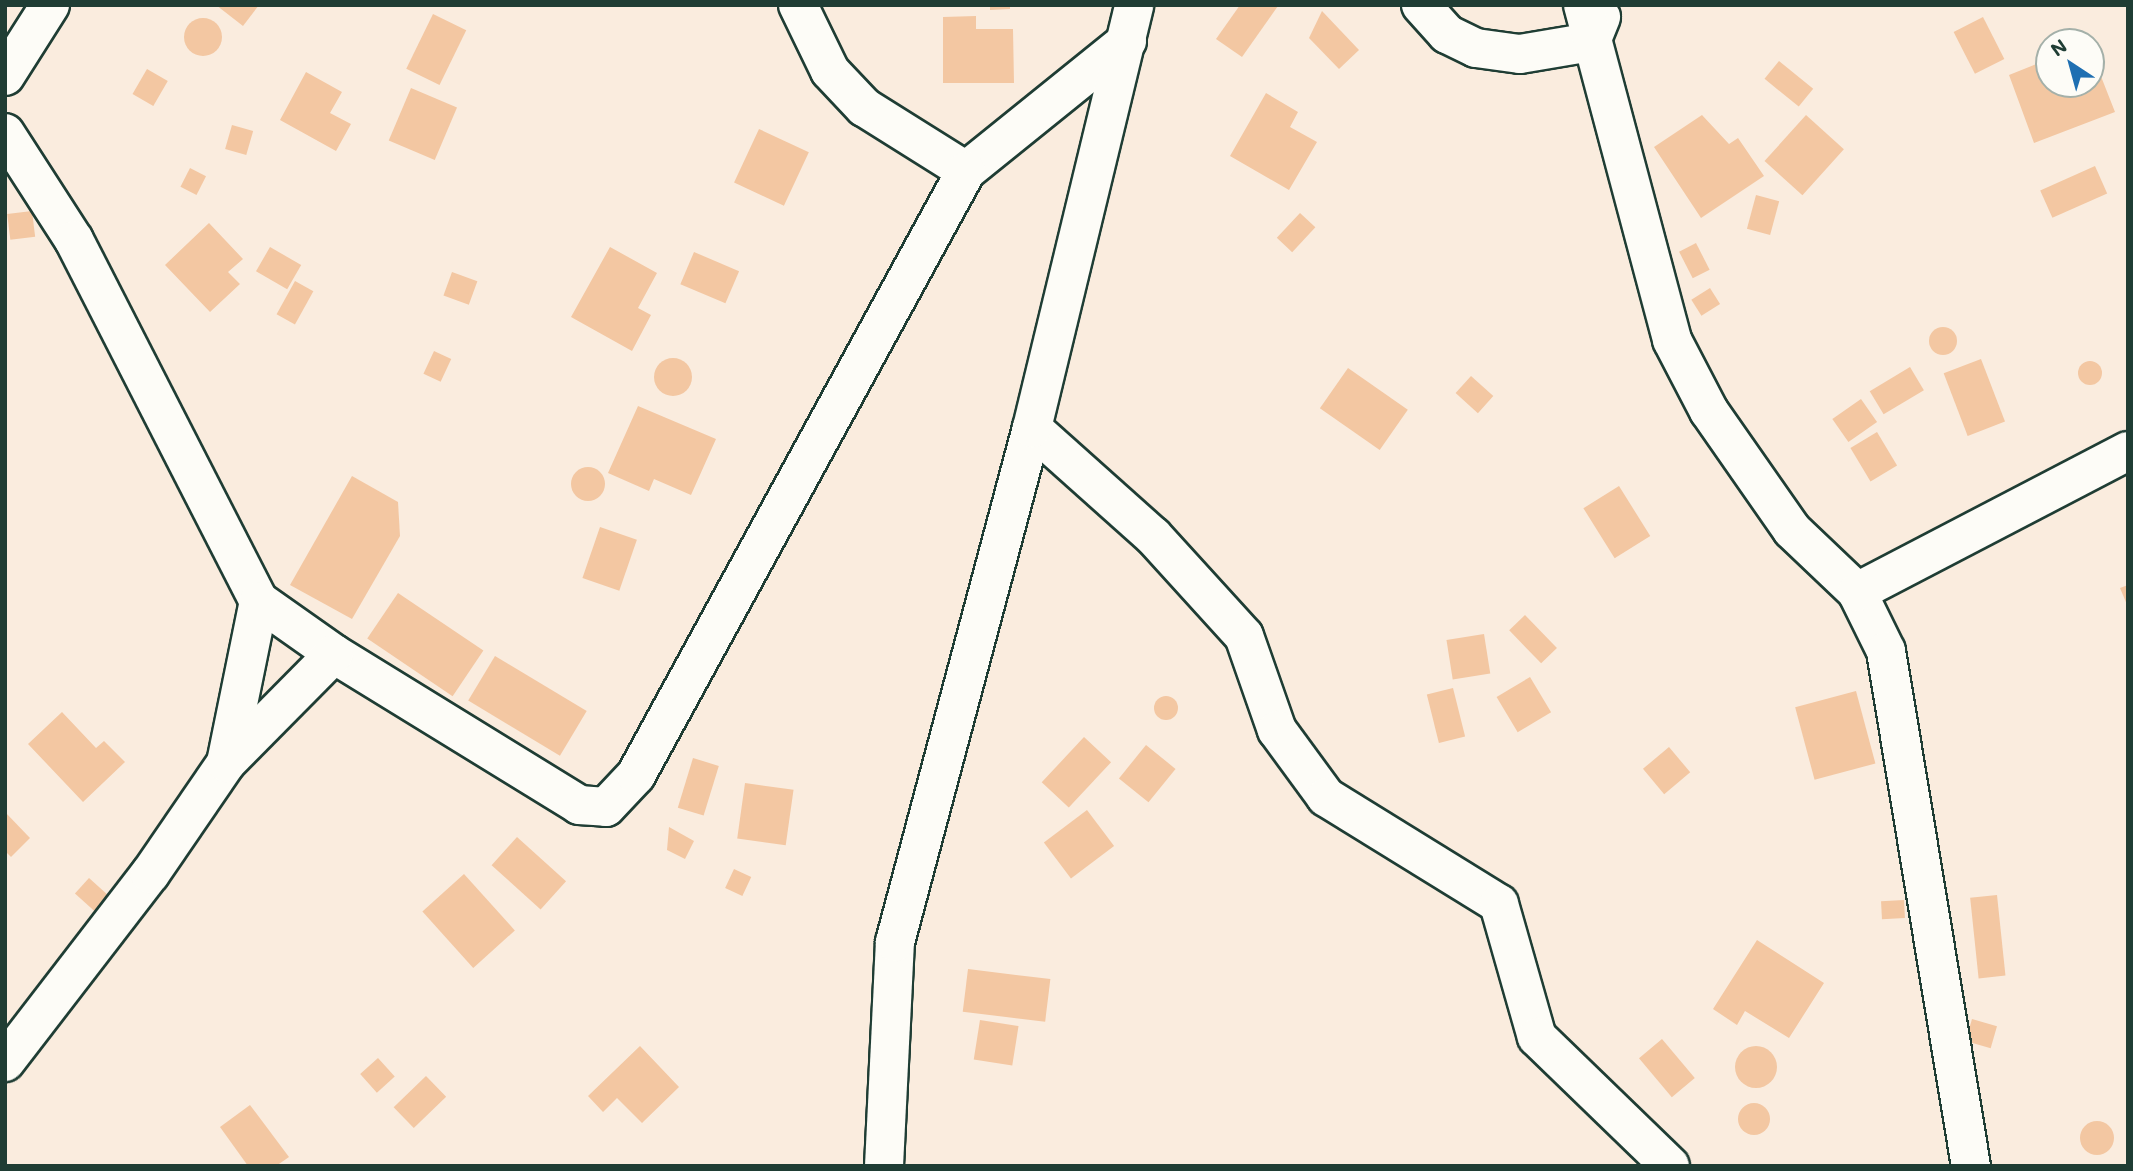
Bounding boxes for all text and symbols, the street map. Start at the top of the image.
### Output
north arrow [2035,28,2105,98]
text: N [2045,33,2072,62]

